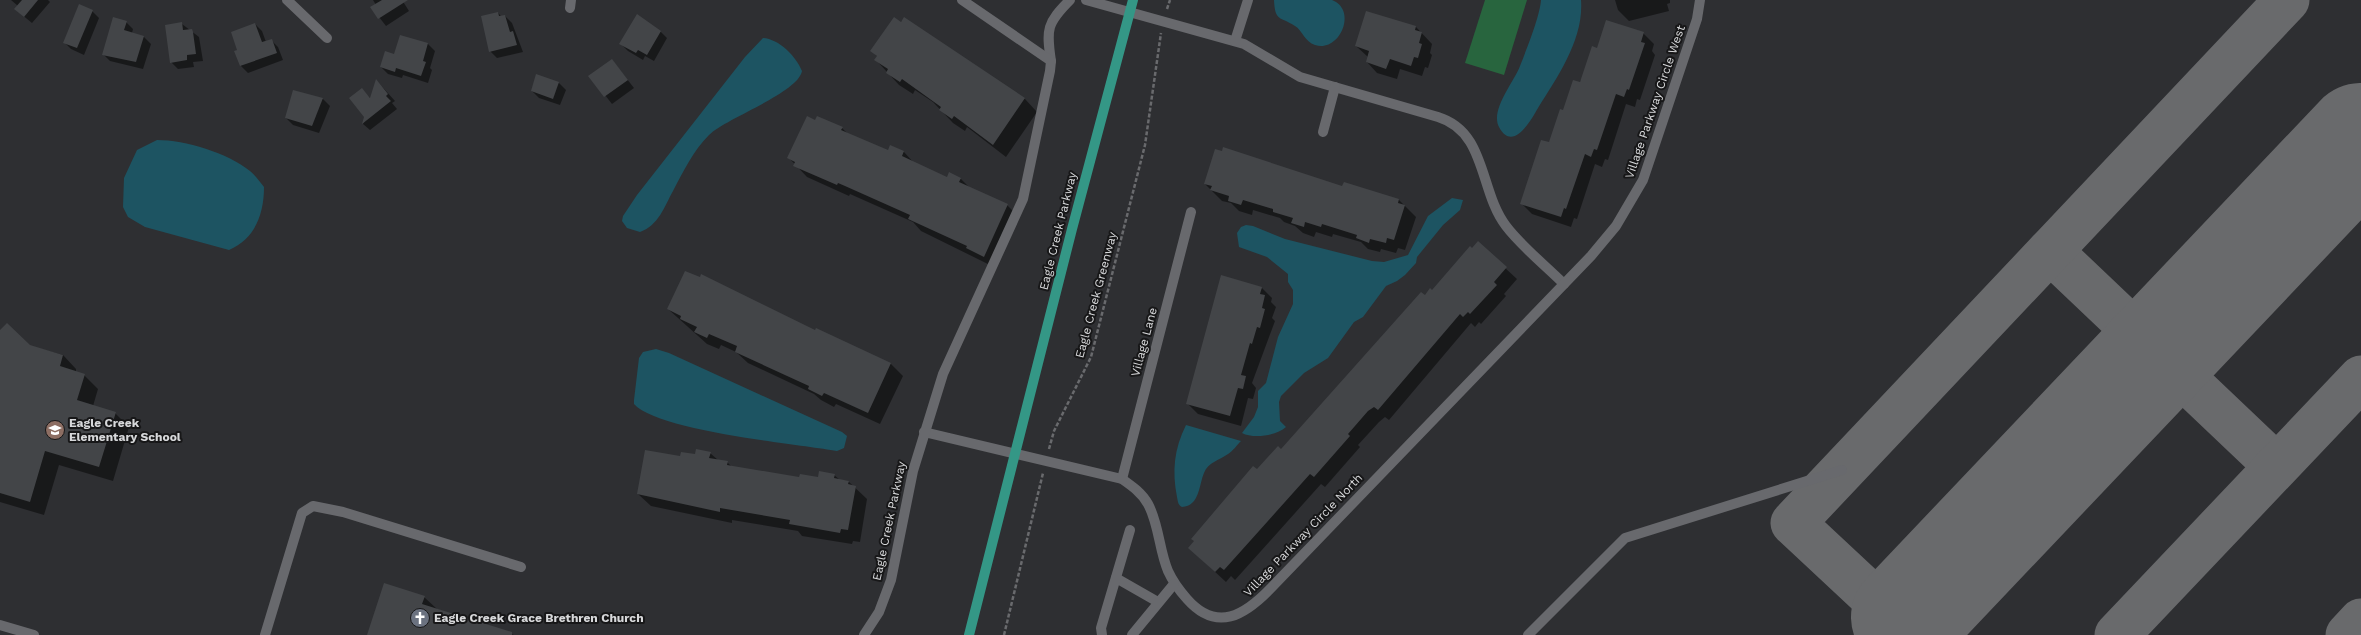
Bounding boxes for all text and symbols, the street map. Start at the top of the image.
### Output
street label: Village Parkway Circle West [1622,23,1688,181]
street label: Eagle Creek Parkway [1037,170,1080,292]
street label: Eagle Creek Greenway [1072,230,1120,360]
street label: Village Lane [1128,306,1160,378]
place label: Eagle Creek Elementary School [69,416,181,444]
school or university icon: Eagle Creek Elementary School [44,419,66,441]
street label: Eagle Creek Parkway [870,459,909,582]
street label: Village Parkway Circle North [1241,471,1365,599]
church icon: Eagle Creek Grace Brethren Church [409,607,431,629]
place label: Eagle Creek Grace Brethren Church [434,611,644,625]

